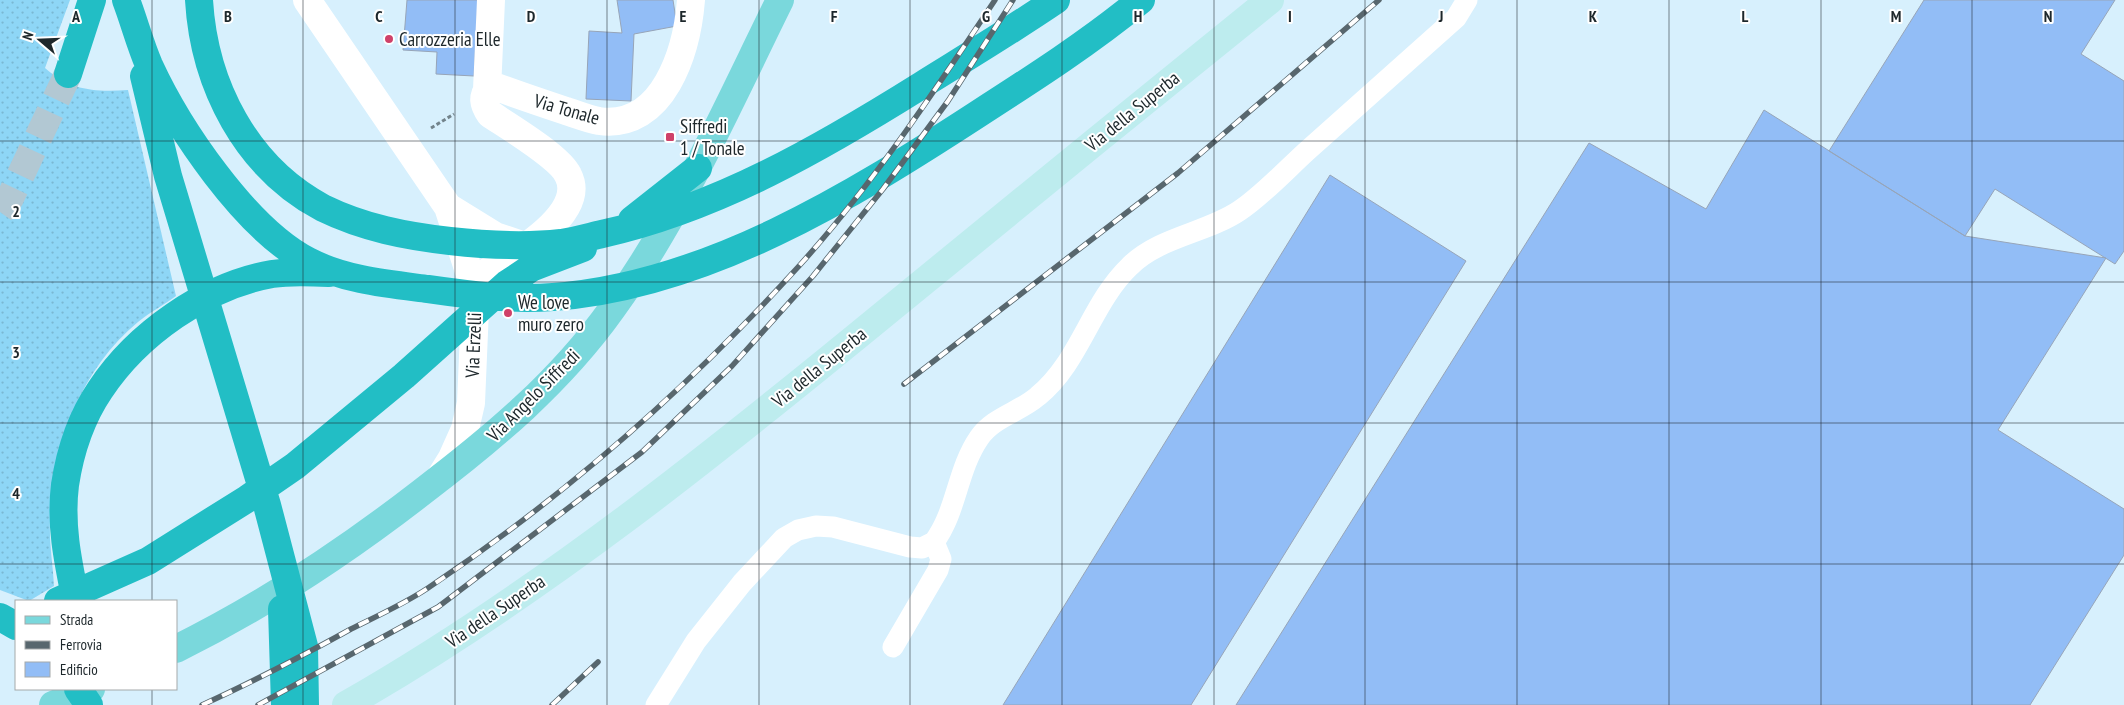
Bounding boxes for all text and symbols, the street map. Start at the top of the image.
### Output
text: A [71,6,81,26]
text: B [224,6,232,26]
text: C [375,6,383,26]
text: D [527,6,536,26]
text: E [680,6,687,26]
text: F [831,6,838,26]
text: G [982,6,990,26]
text: H [1134,6,1142,26]
text: I [1288,6,1292,26]
text: J [1438,6,1443,26]
text: K [1589,6,1598,26]
text: L [1742,6,1749,26]
text: M [1891,6,1901,26]
text: N [2044,6,2052,26]
north arrow [15,15,65,65]
place label: Carrozzeria Elle [399,27,501,51]
text: N [18,29,37,42]
marker: Carrozzeria Elle [383,33,395,45]
street label: Via della Superba [1079,66,1184,157]
street label: Via Tonale [531,88,603,130]
place label: Siffredi 1 / Tonale [680,114,745,160]
marker: Siffredi 1 / Tonale [664,131,676,143]
text: 2 [12,201,20,221]
place label: We love muro zero [518,290,584,336]
marker: We love muro zero [502,307,514,319]
street label: Via Erzelli [460,312,486,379]
street label: Via della Superba [766,322,871,413]
text: 3 [12,342,20,362]
street label: Via Angelo Siffredi [481,344,584,447]
text: 4 [12,483,20,503]
street label: Via della Superba [440,569,549,654]
legend [15,600,178,690]
text: Strada [60,610,93,629]
text: Ferrovia [60,635,102,654]
text: Edificio [60,660,98,679]

